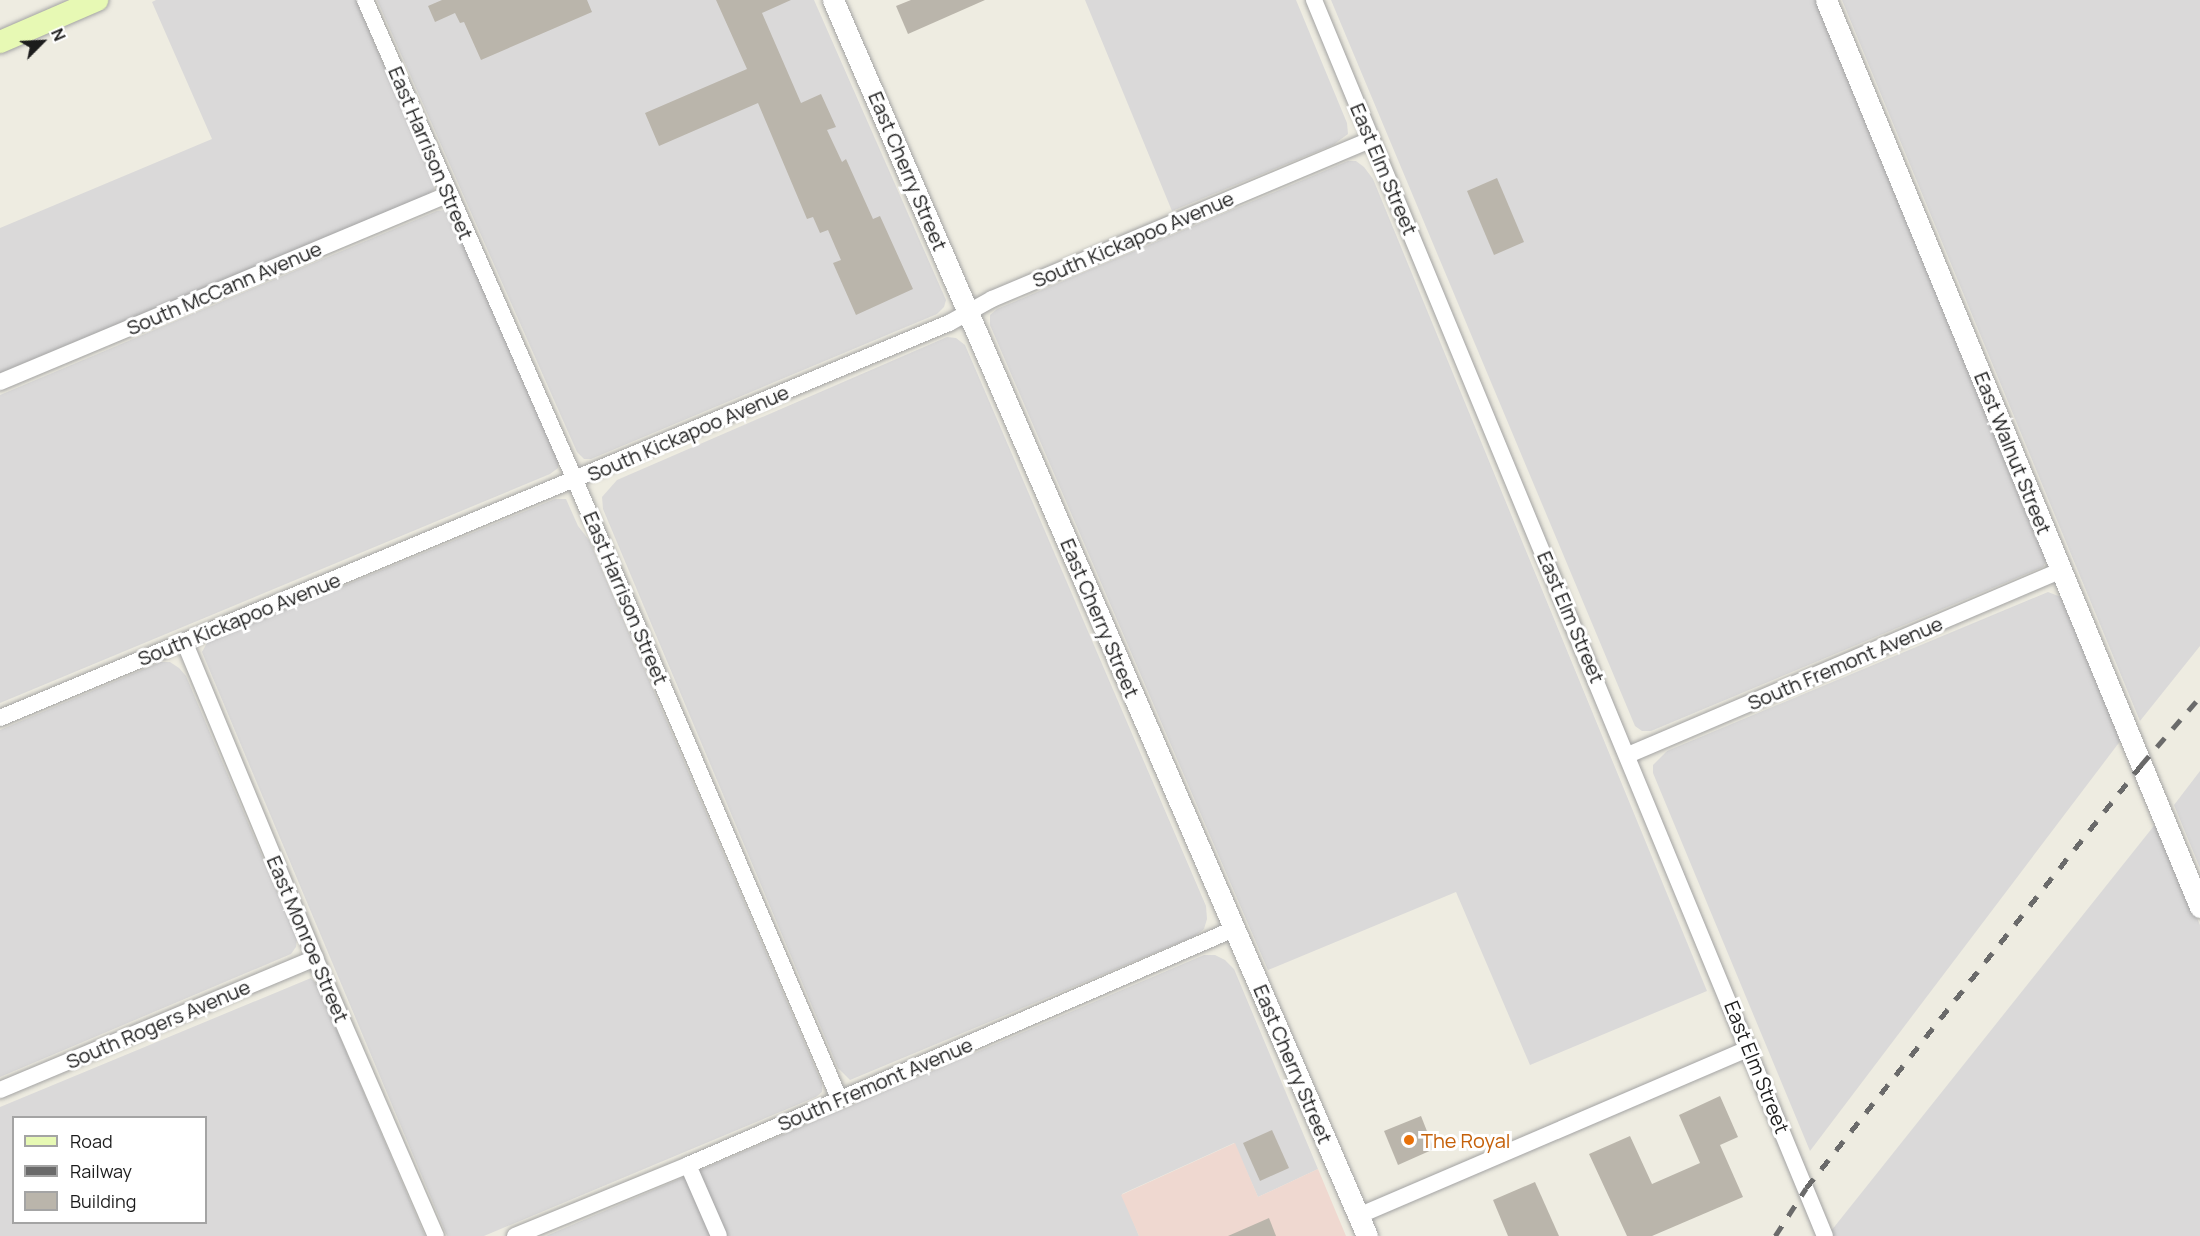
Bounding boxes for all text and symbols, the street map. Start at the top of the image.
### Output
north arrow [12,12,72,72]
text: N [46,25,71,44]
street label: East Harrison Street [384,63,478,243]
street label: East Cherry Street [864,88,952,254]
street label: East Elm Street [1345,100,1423,238]
street label: South Kickapoo Avenue [1029,186,1237,292]
street label: South McCann Avenue [123,236,325,340]
street label: East Walnut Street [1969,368,2057,538]
street label: South Kickapoo Avenue [584,380,792,486]
street label: East Harrison Street [579,508,673,688]
street label: East Cherry Street [1056,535,1144,701]
street label: East Elm Street [1532,548,1610,686]
street label: South Kickapoo Avenue [134,567,344,671]
street label: South Fremont Avenue [1744,611,1946,715]
street label: East Monroe Street [262,852,354,1026]
street label: South Rogers Avenue [62,974,254,1074]
street label: East Cherry Street [1249,981,1337,1147]
street label: East Elm Street [1720,997,1794,1137]
street label: South Fremont Avenue [774,1032,976,1136]
legend [12,1116,207,1224]
place label: The Royal [1421,1128,1510,1152]
text: Road [70,1129,113,1153]
marker: The Royal [1402,1133,1416,1147]
text: Railway [70,1159,132,1183]
text: Building [70,1189,136,1213]

